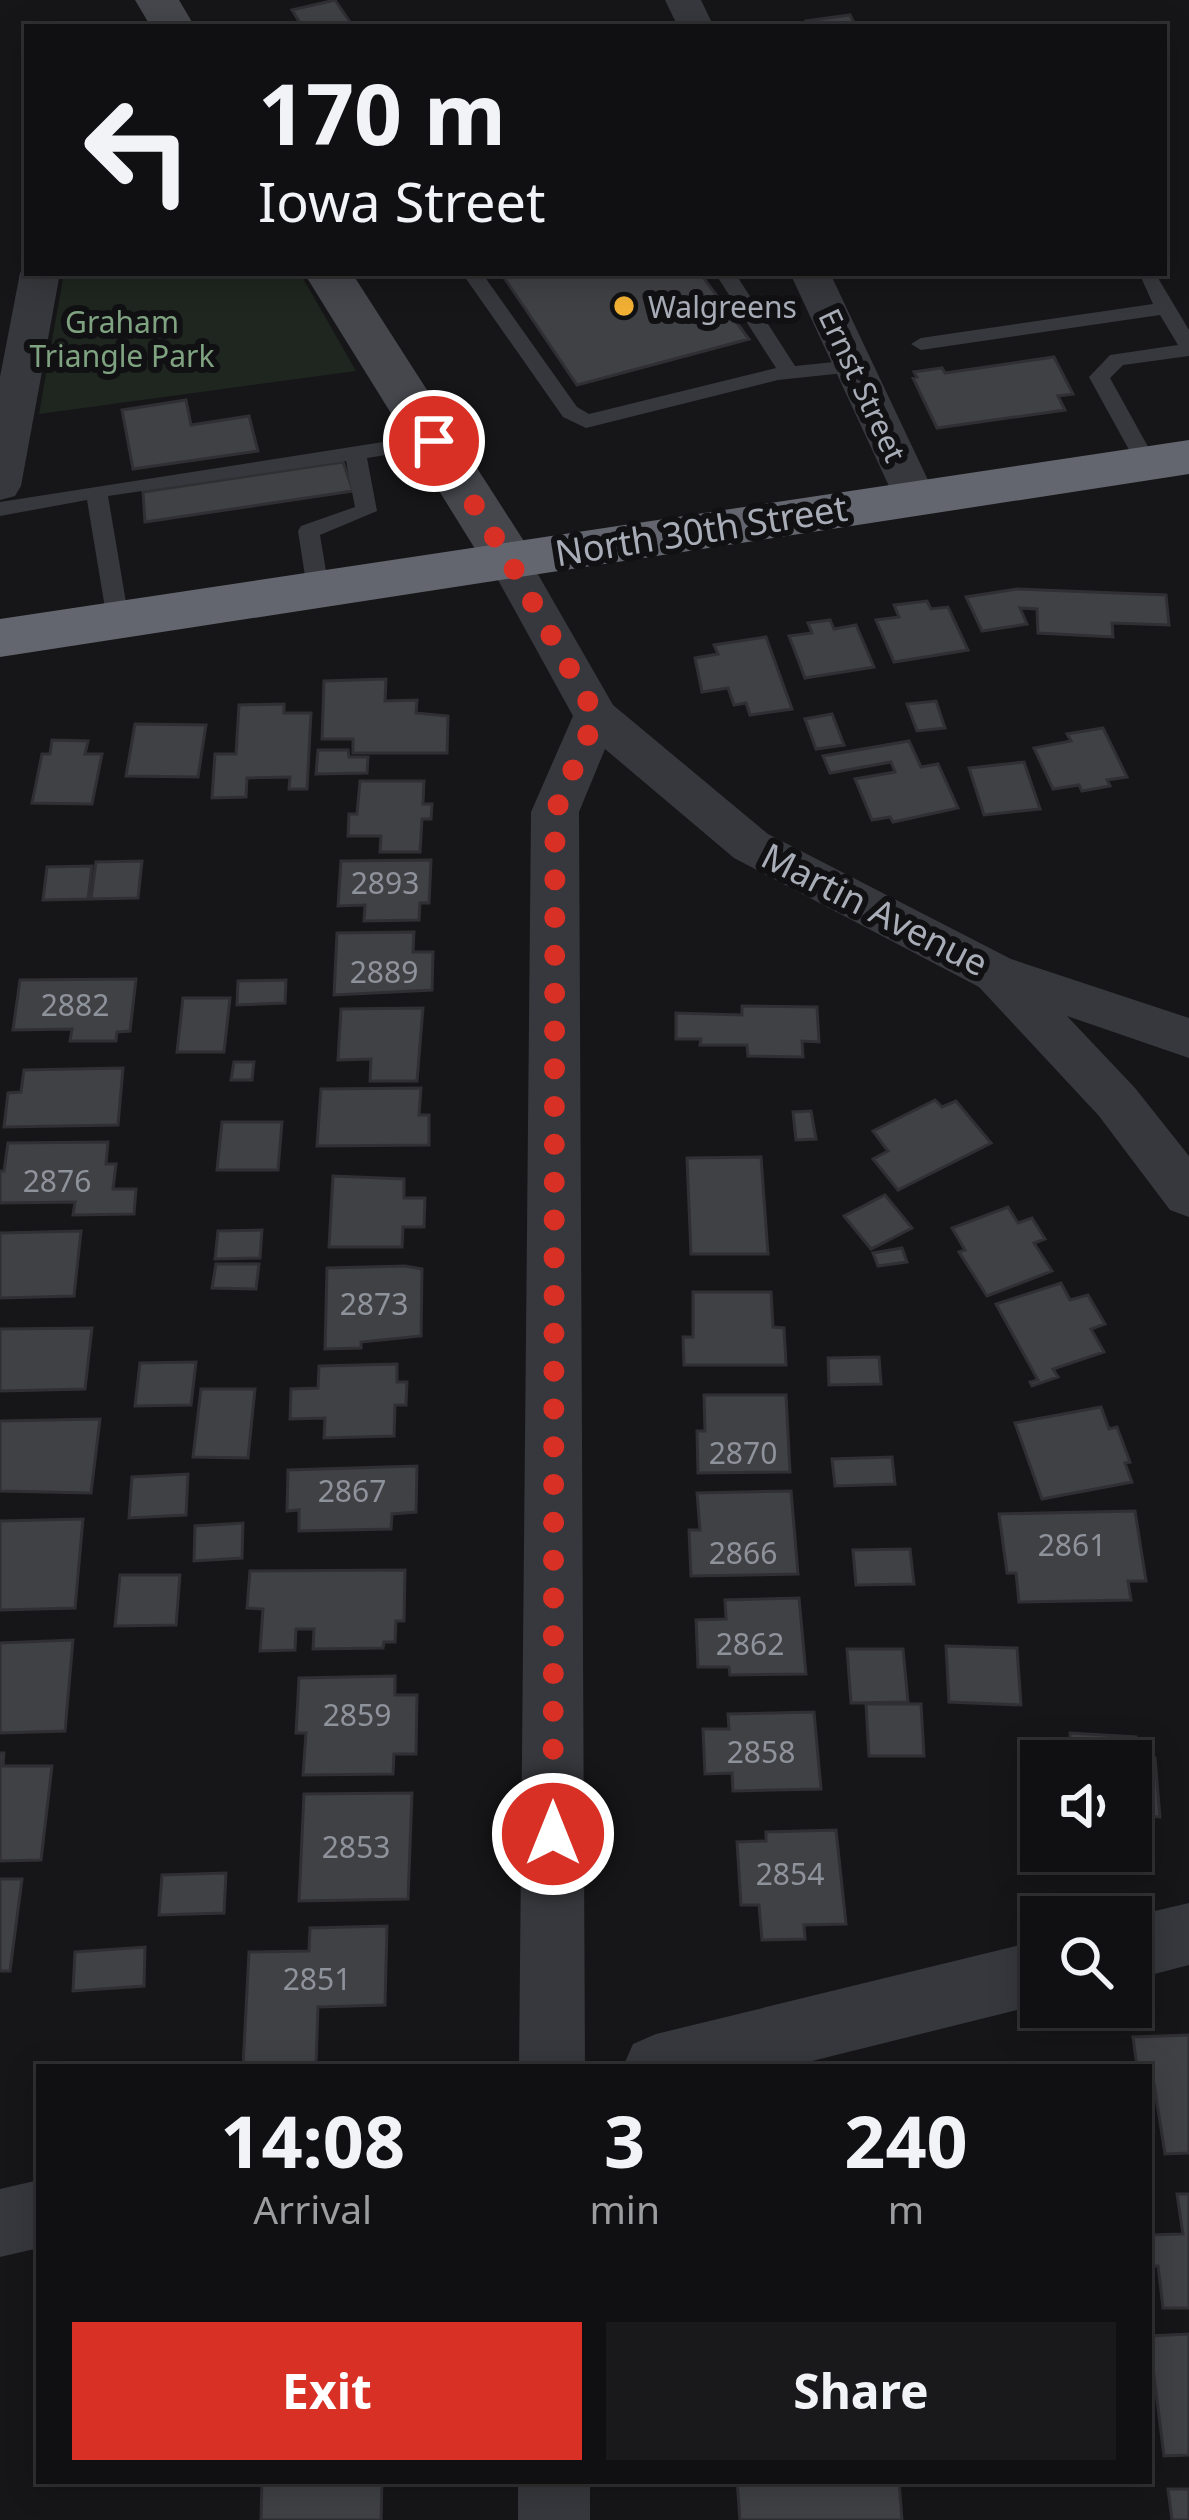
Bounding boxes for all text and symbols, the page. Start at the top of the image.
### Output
text: 170 m [258,55,506,170]
icon: left [60,72,216,228]
text: Iowa Street [258,164,545,238]
place label: Walgreens [648,286,797,327]
marker: Walgreens [611,293,637,319]
park label: Graham Triangle Park [30,301,214,376]
street label: Ernst Street [810,302,916,468]
pin [383,390,485,492]
icon: arrive [401,408,467,474]
street label: North 30th Street [552,483,850,577]
street label: Martin Avenue [753,831,997,987]
house number: 2893 [351,862,419,903]
house number: 2889 [350,951,418,992]
house number: 2882 [41,984,109,1025]
house number: 2876 [23,1160,91,1201]
house number: 2873 [340,1283,408,1324]
house number: 2870 [709,1432,777,1473]
house number: 2867 [318,1470,386,1511]
house number: 2861 [1038,1524,1106,1565]
house number: 2866 [709,1532,777,1573]
house number: 2862 [716,1623,784,1664]
house number: 2859 [323,1694,391,1735]
house number: 2858 [727,1731,795,1772]
map controls [1020,1740,1152,2028]
button: sound [1020,1740,1152,1872]
position arrow [490,1771,616,1897]
house number: 2853 [322,1826,390,1867]
house number: 2854 [756,1853,824,1894]
button: search [1020,1896,1152,2028]
house number: 2851 [283,1958,351,1999]
text: 14:08 [220,2091,405,2189]
text: 3 [604,2091,645,2189]
text: 240 [844,2091,968,2189]
text: Arrival [253,2182,372,2235]
text: min [589,2182,660,2235]
text: m [888,2182,924,2235]
button: Exit [72,2322,582,2460]
button: Share [606,2322,1116,2460]

